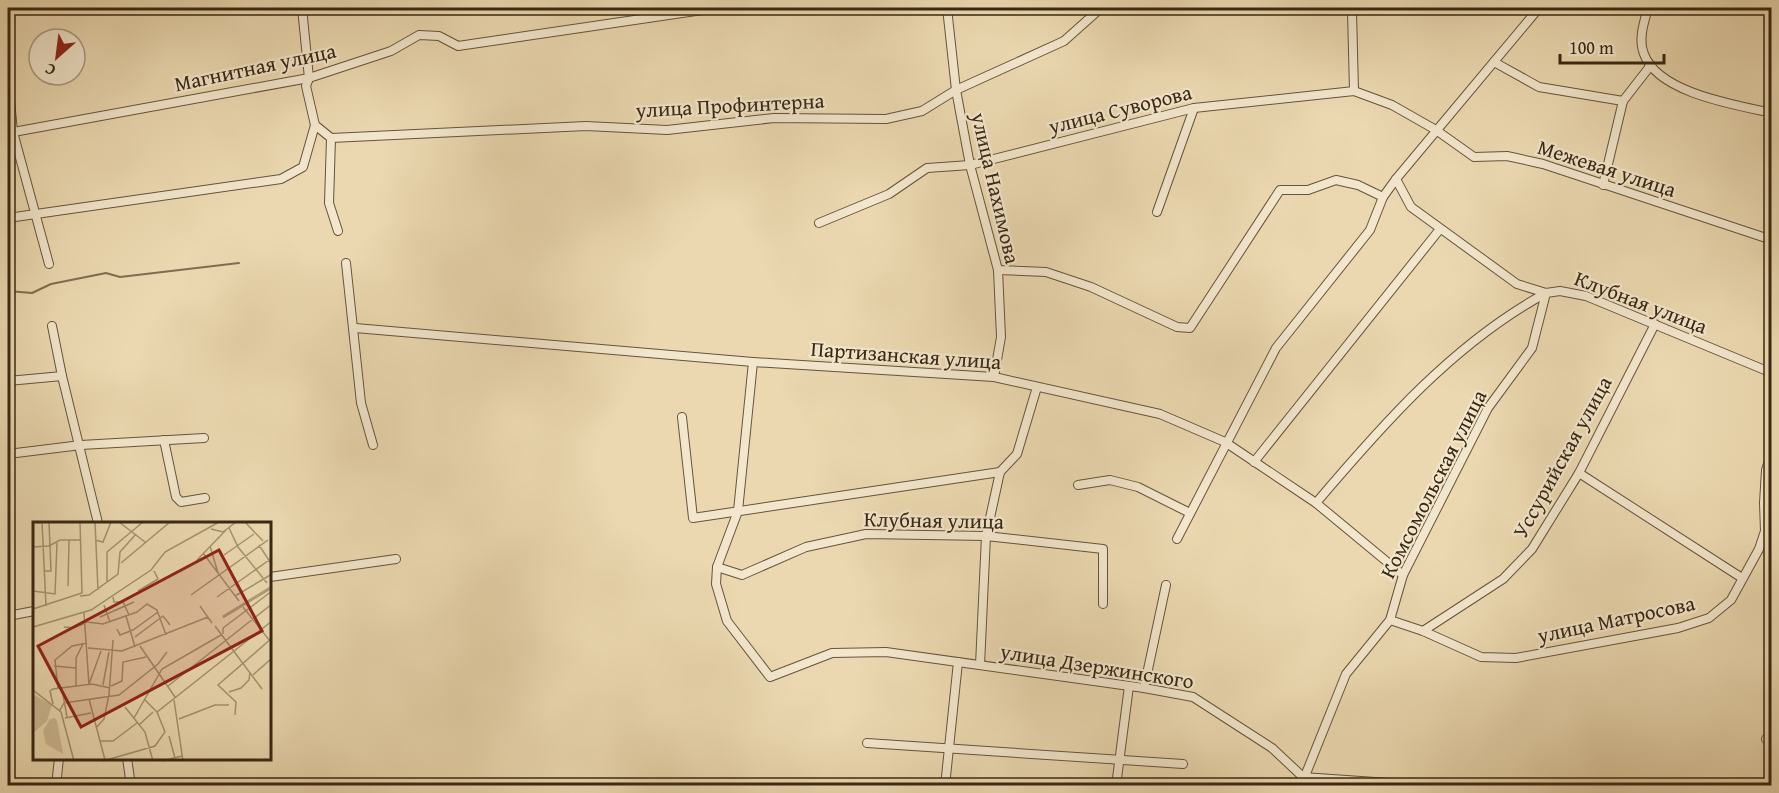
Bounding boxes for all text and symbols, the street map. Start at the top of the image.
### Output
north arrow [27,27,87,87]
scale bar [1560,27,1664,65]
text: 100 m [1569,34,1614,61]
street label: Магнитная улица [171,35,339,99]
text: С [40,58,60,83]
street label: улица Суворова [1044,76,1195,142]
street label: улица Профинтерна [634,85,825,125]
street label: улица Нахимова [963,108,1028,267]
street label: Межевая улица [1534,131,1680,205]
street label: Клубная улица [1570,262,1712,342]
street label: Партизанская улица [810,333,1002,377]
street label: Уссурийская улица [1505,370,1619,544]
street label: Комсомольская улица [1372,384,1494,584]
street label: Клубная улица [864,503,1004,537]
inset map [33,522,272,760]
street label: улица Матросова [1533,587,1698,651]
street label: улица Дзержинского [997,635,1196,697]

